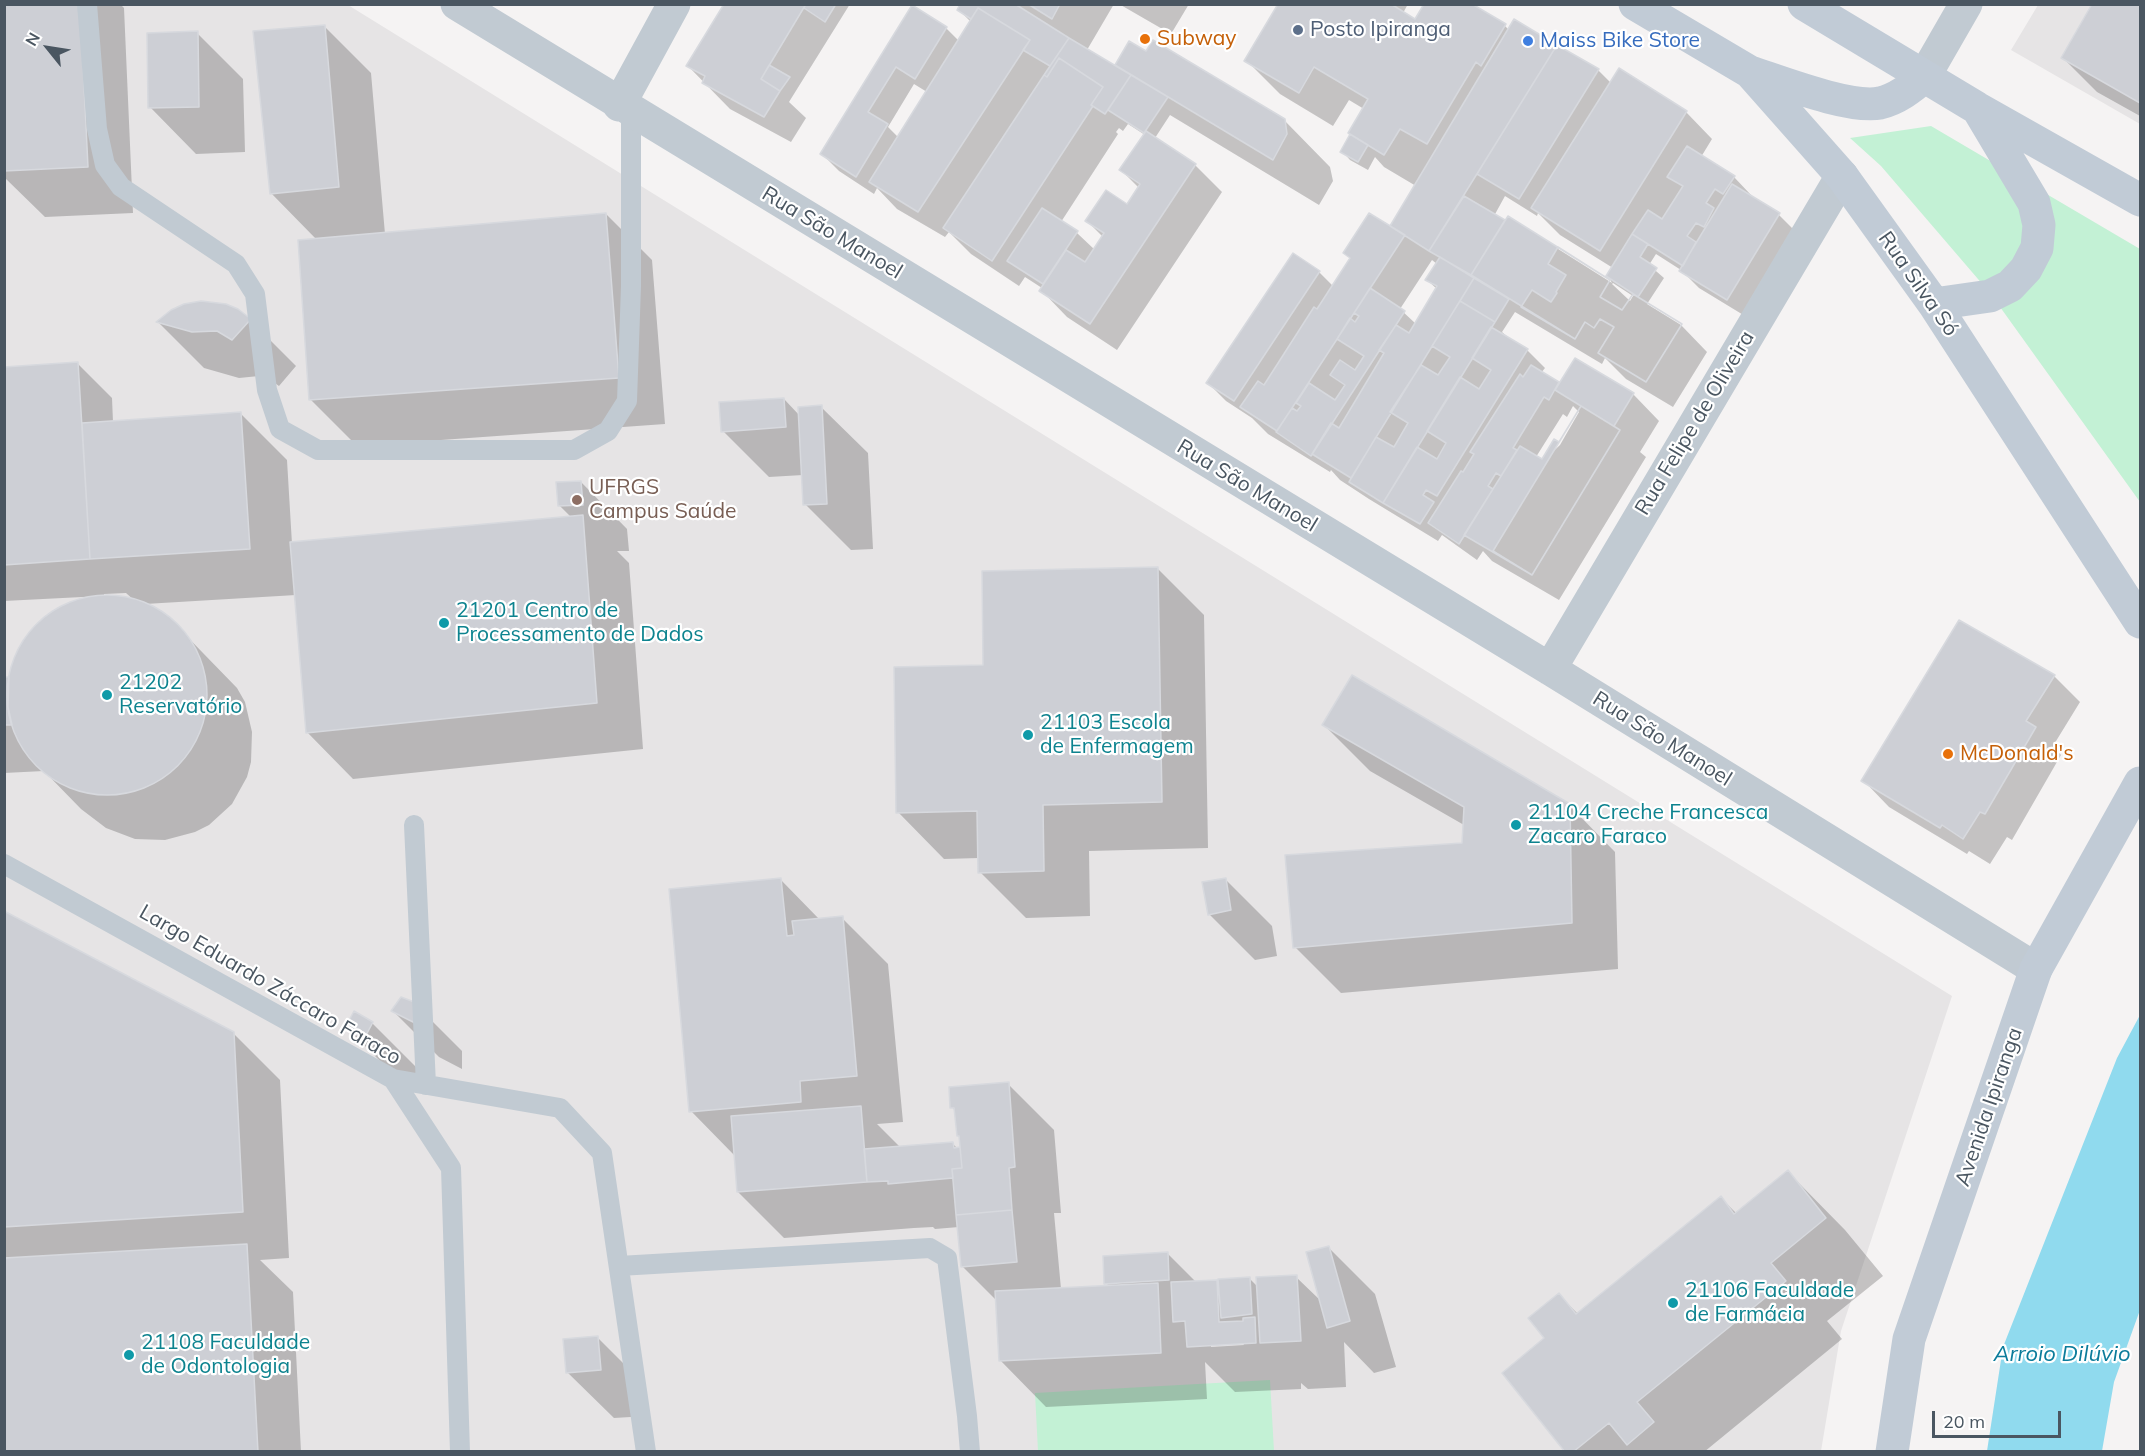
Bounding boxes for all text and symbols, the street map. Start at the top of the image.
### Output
place label: Posto Ipiranga [1310,17,1451,43]
north arrow [18,18,78,78]
marker: Posto Ipiranga [1291,23,1305,37]
place label: Subway [1157,26,1236,52]
place label: Maiss Bike Store [1540,28,1700,54]
text: N [21,29,44,49]
marker: Subway [1138,32,1152,46]
marker: Maiss Bike Store [1521,34,1535,48]
street label: Rua São Manoel [757,181,907,285]
street label: Rua Silva Só [1873,227,1963,341]
street label: Rua Felipe de Oliveira [1630,326,1760,520]
street label: Rua São Manoel [1172,434,1322,538]
place label: UFRGS Campus Saúde [589,475,736,525]
marker: UFRGS Campus Saúde [570,493,584,507]
place label: 21201 Centro de Processamento de Dados [456,598,704,648]
marker: 21201 Centro de Processamento de Dados [437,616,451,630]
place label: 21202 Reservatório [119,670,242,720]
street label: Rua São Manoel [1588,686,1736,792]
marker: 21202 Reservatório [100,688,114,702]
place label: 21103 Escola de Enfermagem [1040,710,1194,760]
marker: 21103 Escola de Enfermagem [1021,728,1035,742]
place label: McDonald's [1960,741,2074,767]
marker: McDonald's [1941,747,1955,761]
place label: 21104 Creche Francesca Zacaro Faraco [1528,800,1768,850]
marker: 21104 Creche Francesca Zacaro Faraco [1509,818,1523,832]
street label: Largo Eduardo Záccaro Faraco [135,900,405,1070]
street label: Avenida Ipiranga [1950,1024,2028,1190]
place label: 21106 Faculdade de Farmácia [1685,1278,1854,1328]
marker: 21106 Faculdade de Farmácia [1666,1296,1680,1310]
place label: 21108 Faculdade de Odontologia [141,1330,310,1380]
water label: Arroio Dilúvio [1993,1341,2131,1367]
marker: 21108 Faculdade de Odontologia [122,1348,136,1362]
scale bar [1935,1399,2064,1437]
text: 20 m [1943,1410,1985,1433]

